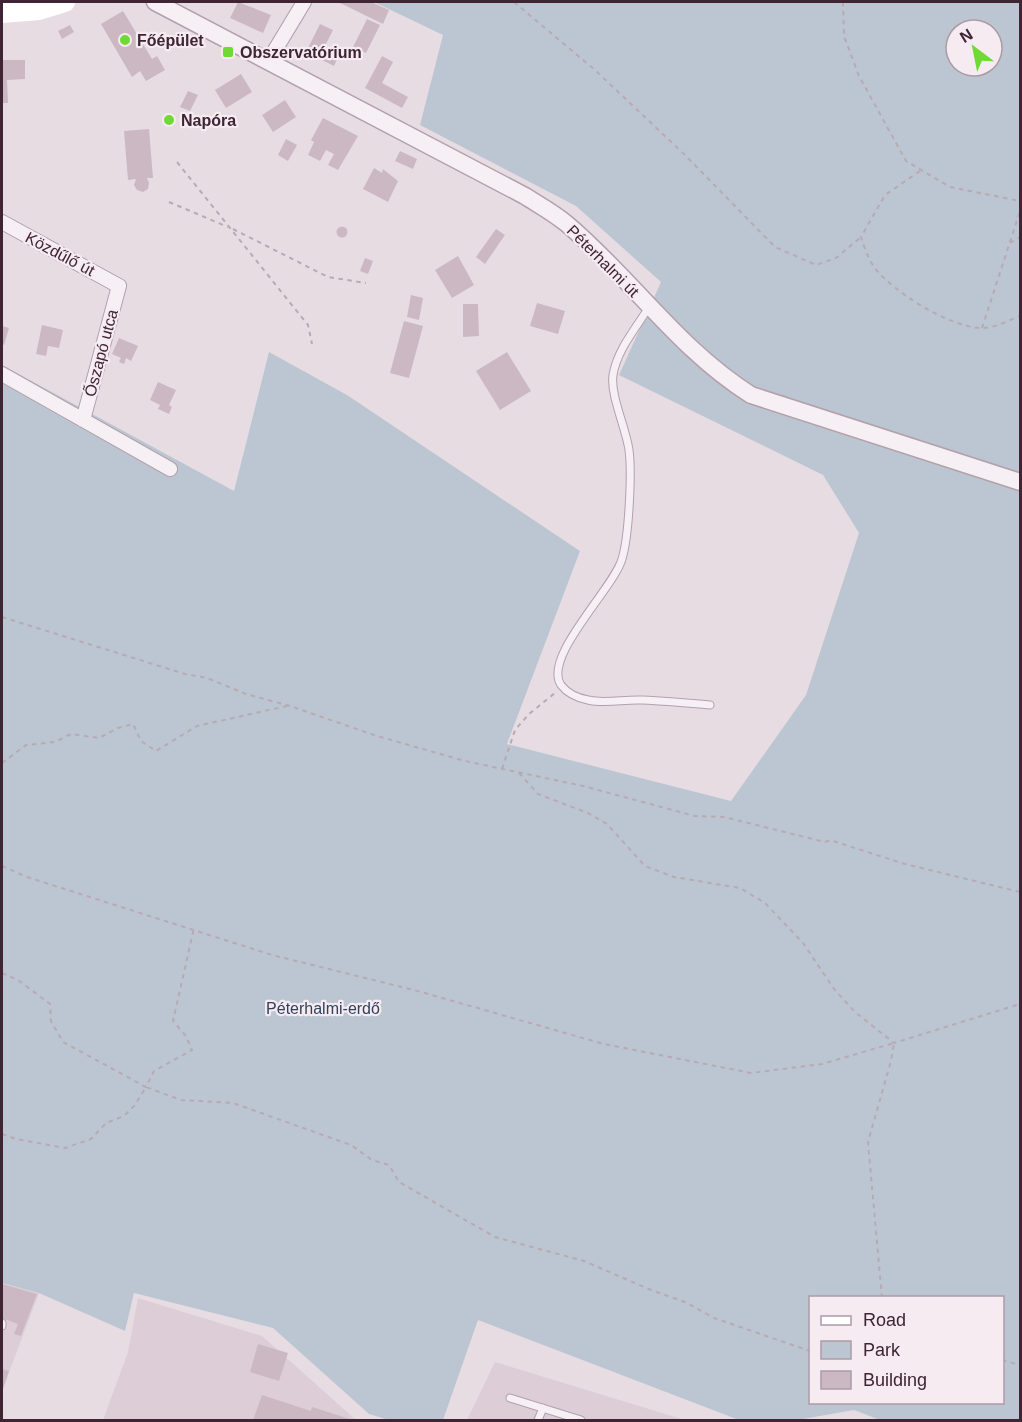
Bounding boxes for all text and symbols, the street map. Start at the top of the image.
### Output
north arrow [944,18,1004,78]
text: N [957,25,976,46]
place label: Főépület [137,32,204,49]
marker: Főépület [118,33,132,47]
place label: Obszervatórium [240,44,362,61]
marker: Obszervatórium [221,45,235,59]
place label: Napóra [181,112,236,129]
marker: Napóra [162,113,176,127]
street label: Péterhalmi út [564,222,643,301]
street label: Közdűlő út [23,229,98,280]
street label: Őszapó utca [80,307,121,399]
park label: Péterhalmi-erdő [266,1000,380,1017]
legend [809,1296,1004,1404]
text: Road [863,1310,906,1330]
text: Park [863,1340,901,1360]
text: Building [863,1370,927,1390]

